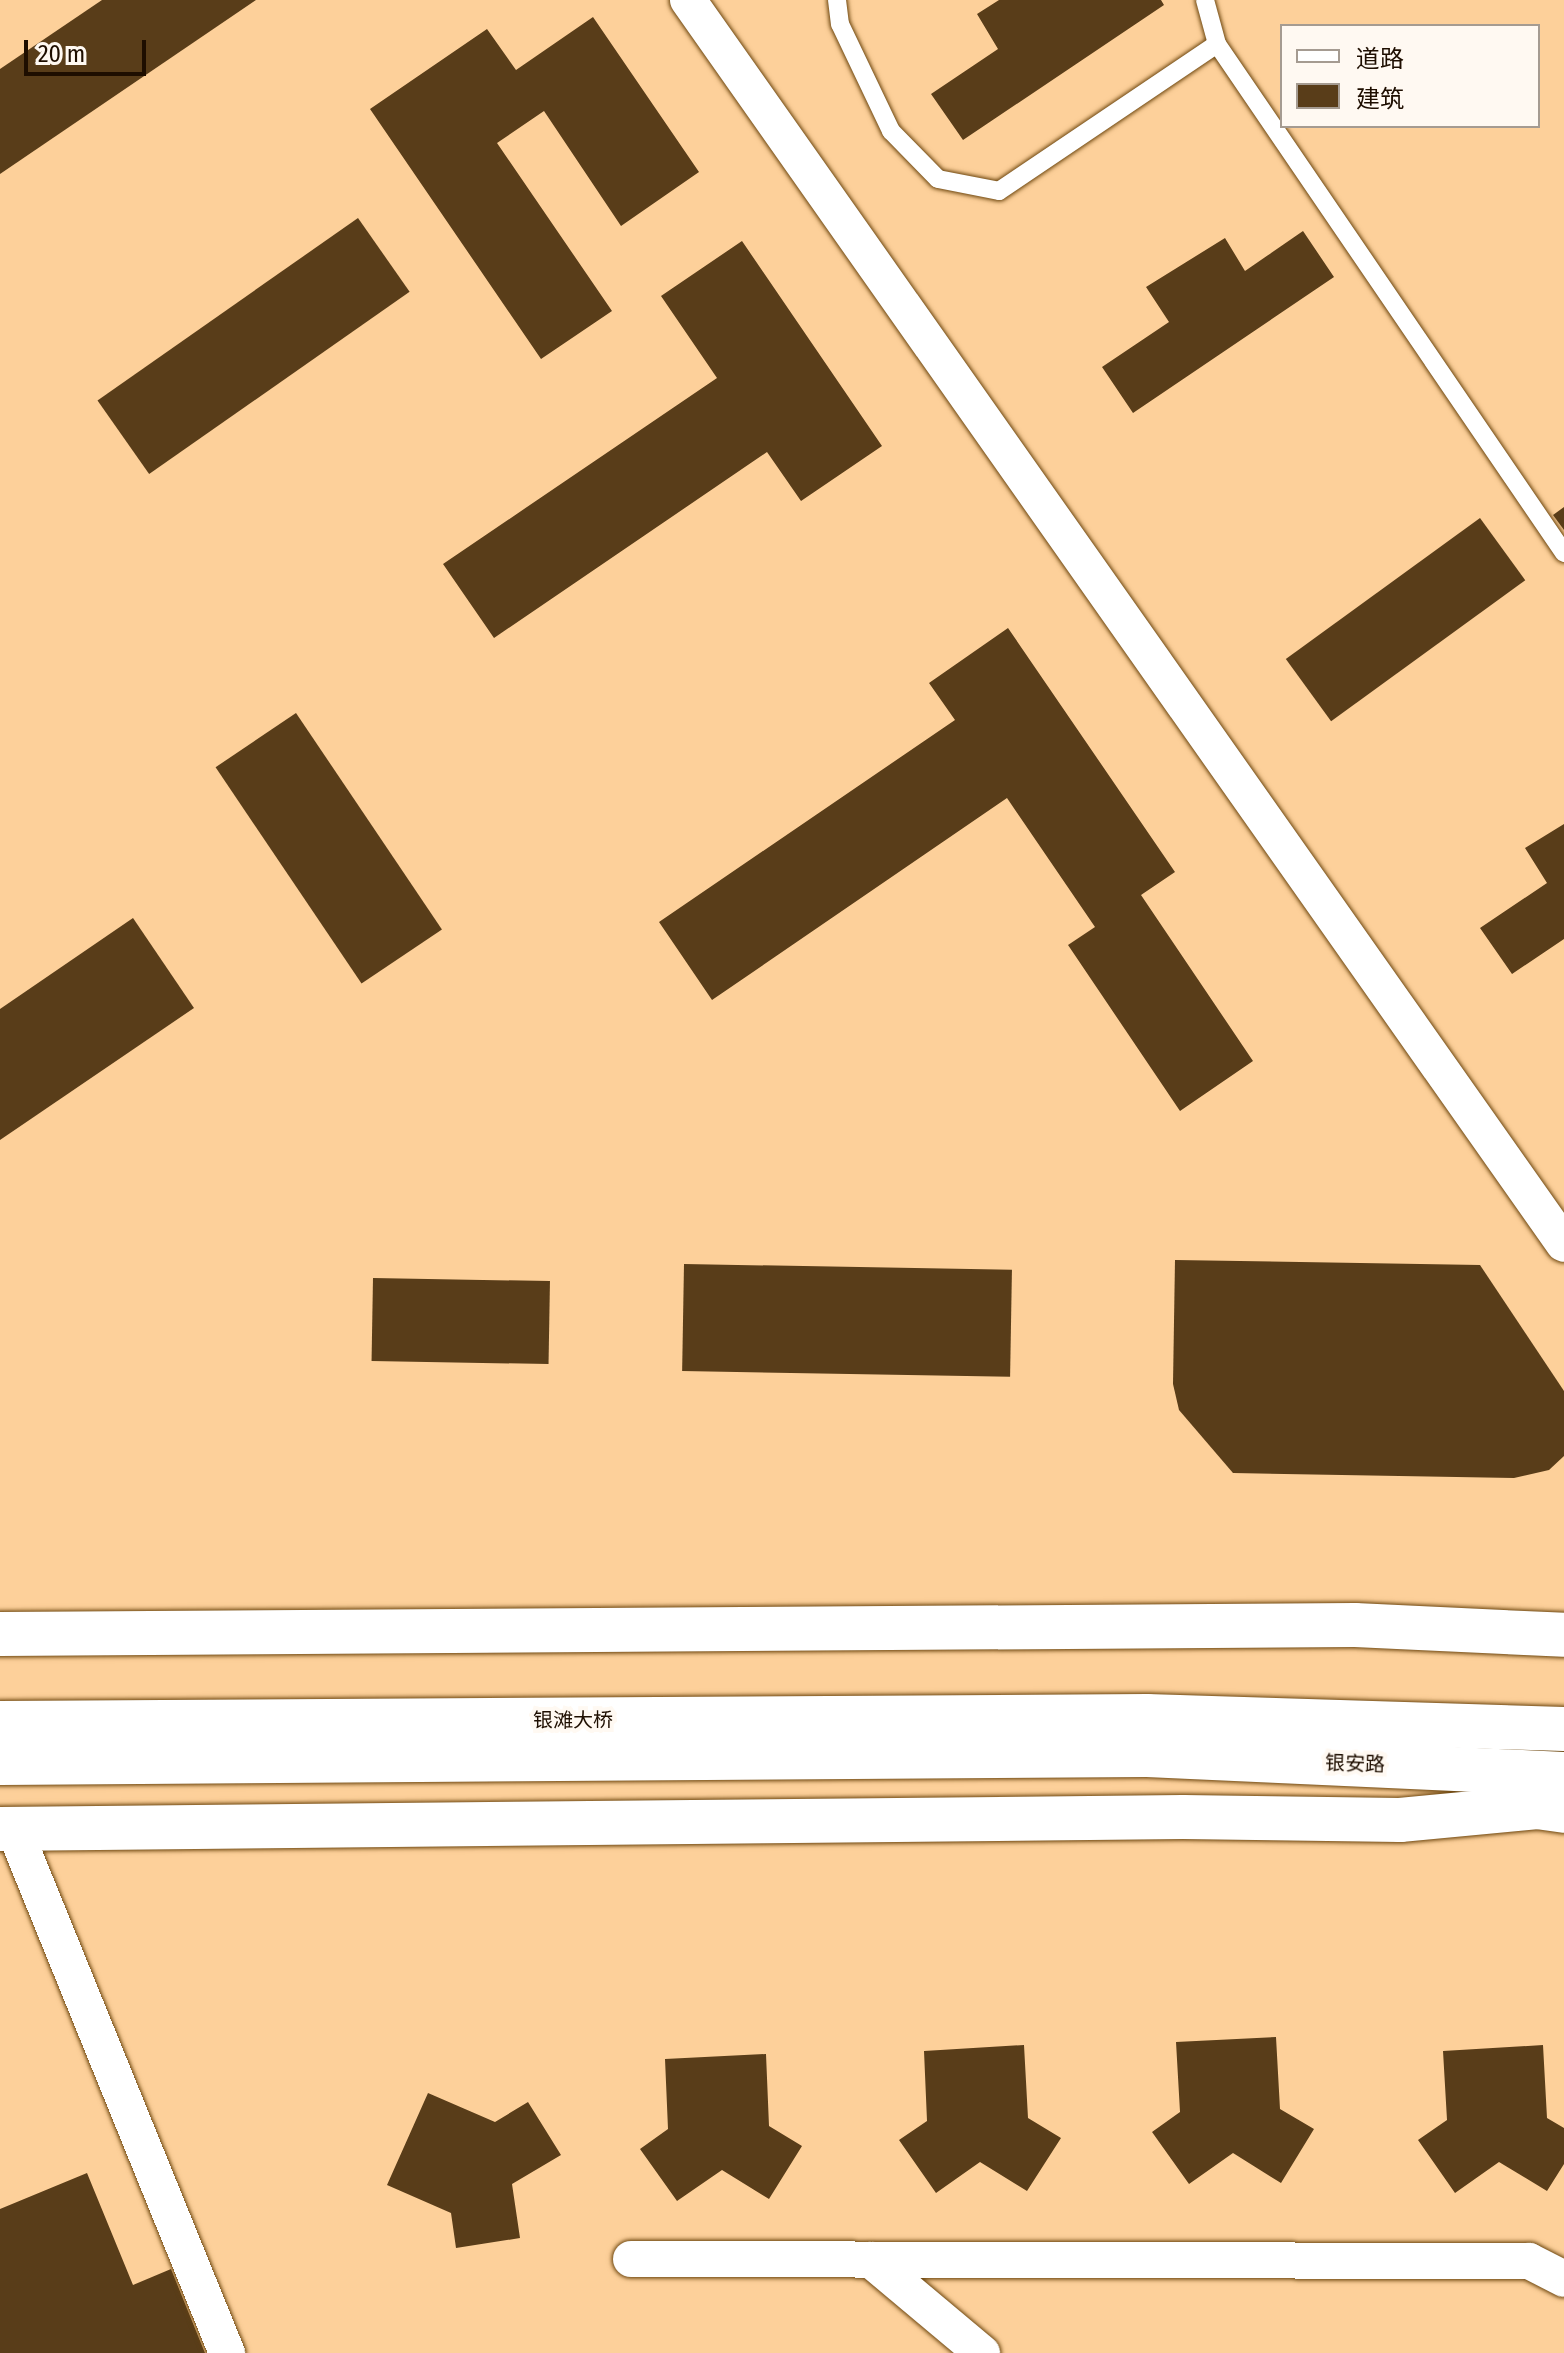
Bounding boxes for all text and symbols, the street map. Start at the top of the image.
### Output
scale bar [28,24,150,74]
legend [1280,24,1540,128]
text: 20 m [38,40,85,68]
text: 道路 [1356,45,1404,73]
text: 建筑 [1356,85,1404,113]
street label: 银滩大桥 [533,1708,613,1732]
street label: 银安路 [1325,1751,1385,1777]

